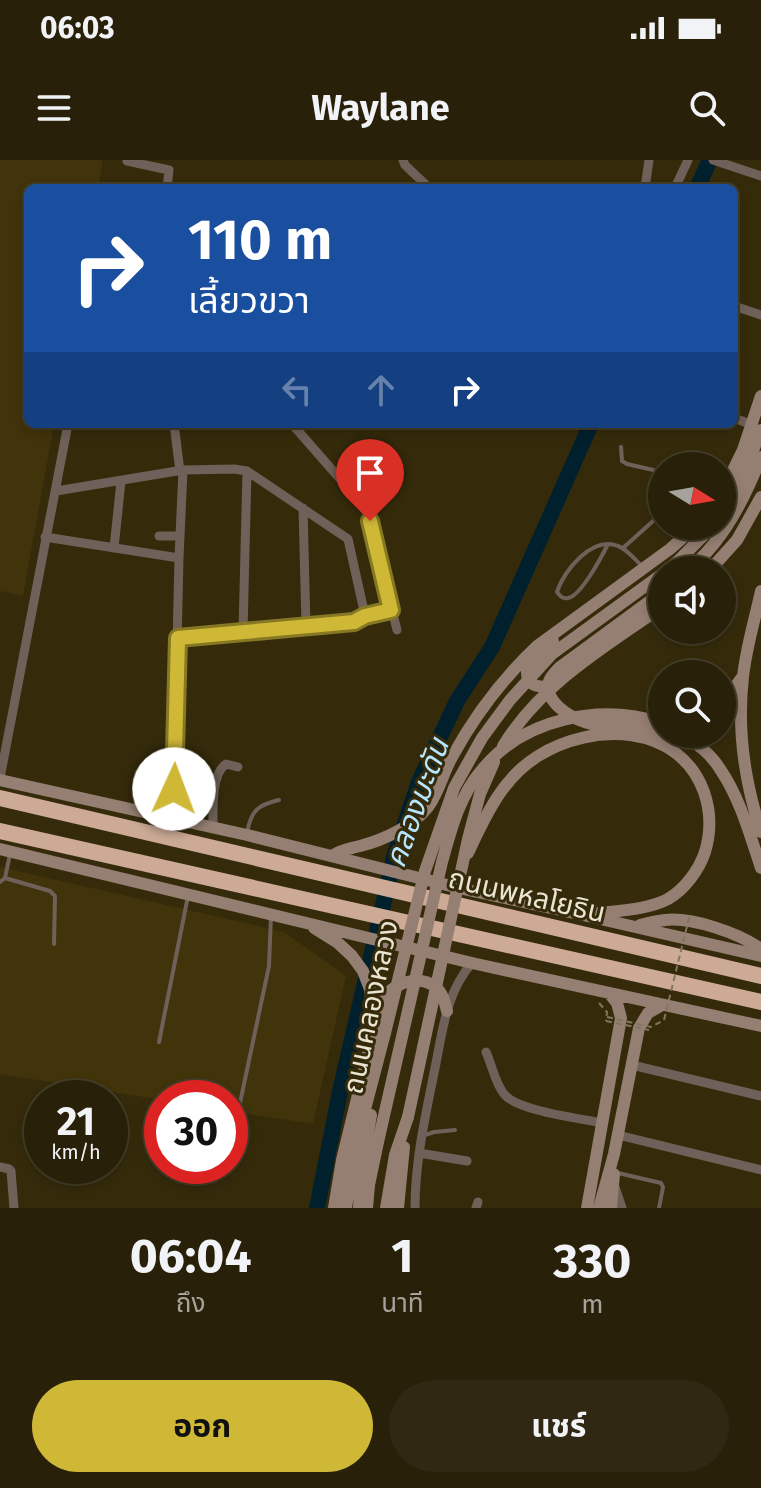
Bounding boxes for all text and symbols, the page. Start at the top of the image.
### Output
text: 06:03 [40,10,115,46]
icon: menu [32,86,76,130]
text: Waylane [311,86,450,130]
icon: search [685,86,729,130]
text: 110 m [188,207,332,274]
icon: right [56,216,160,320]
text: เลี้ยวขวา [188,279,310,323]
icon: left [275,368,319,412]
icon: ahead [359,368,403,412]
icon: right [443,368,487,412]
pin [336,439,404,521]
icon: arrive [348,451,392,495]
north arrow [648,452,736,540]
map controls [648,452,736,748]
button: sound [648,556,736,644]
button: search [648,660,736,748]
water label: คลองมะดัน [377,732,457,872]
position arrow [132,747,216,831]
street label: ถนนพหลโยธิน [445,861,608,930]
street label: ถนนคลองหลวง [336,917,405,1097]
speed limit sign: 30 [144,1080,248,1184]
text: 21 [57,1098,95,1146]
text: km/h [51,1140,101,1164]
text: 06:04 [130,1227,252,1285]
text: 1 [391,1227,414,1285]
text: 330 [553,1232,631,1290]
text: ถึง [176,1288,205,1319]
text: นาที [381,1288,424,1319]
text: m [581,1289,603,1320]
button: ออก [32,1380,373,1472]
button: แชร์ [389,1380,729,1472]

